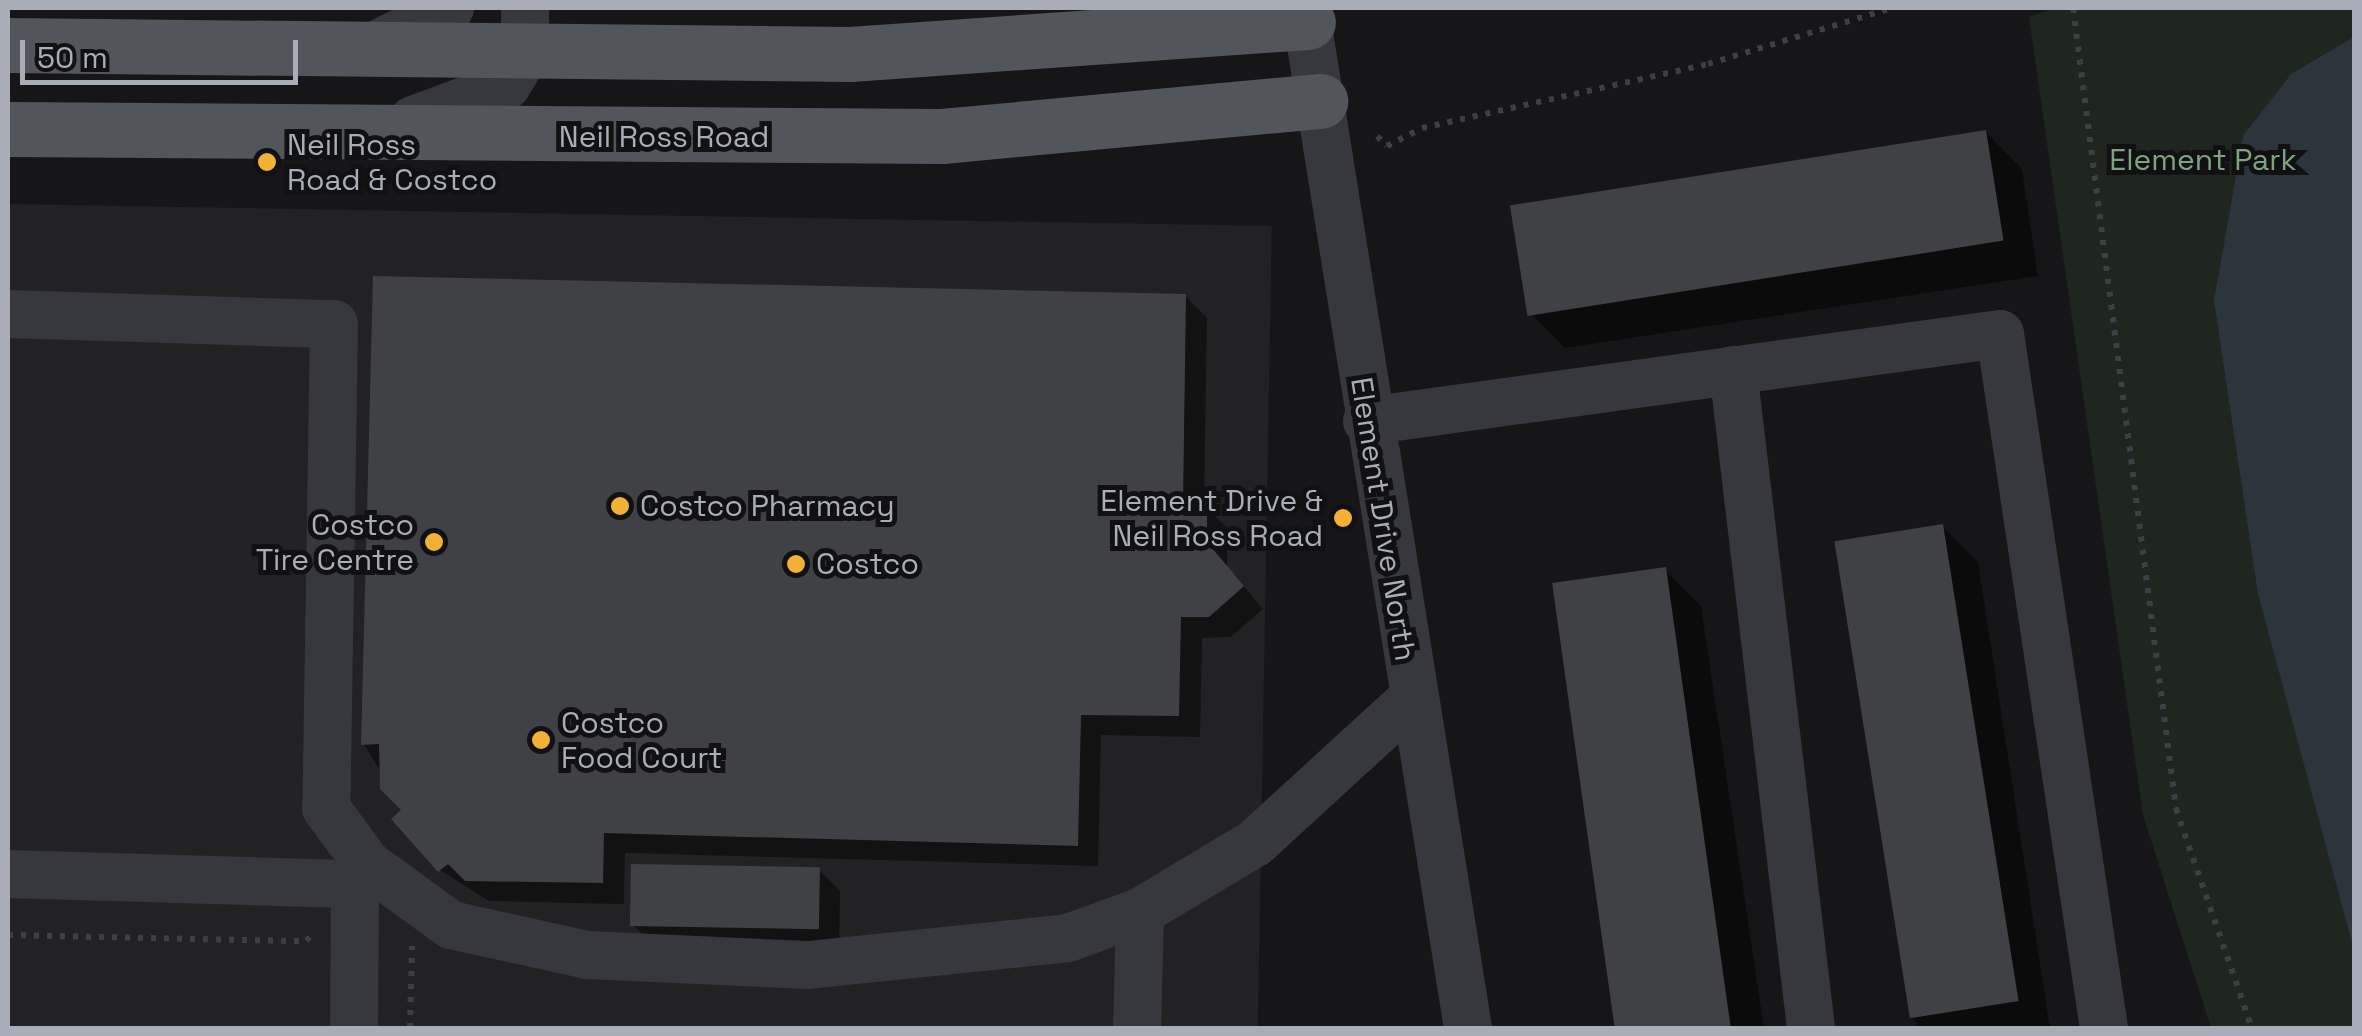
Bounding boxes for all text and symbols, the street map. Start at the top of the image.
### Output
scale bar [25,20,302,82]
text: 50 m [37,38,108,77]
street label: Neil Ross Road [559,119,769,155]
place label: Neil Ross Road & Costco [287,127,497,198]
park label: Element Park [2109,142,2297,178]
marker: Neil Ross Road & Costco [256,151,278,173]
street label: Element Drive North [1343,375,1423,663]
place label: Element Drive & Neil Ross Road [1100,483,1323,554]
place label: Costco Pharmacy [640,488,895,524]
marker: Costco Pharmacy [609,495,631,517]
place label: Costco Tire Centre [256,507,414,578]
marker: Element Drive & Neil Ross Road [1332,507,1354,529]
marker: Costco Tire Centre [423,531,445,553]
place label: Costco [816,546,919,582]
marker: Costco [785,553,807,575]
place label: Costco Food Court [561,705,722,776]
marker: Costco Food Court [530,729,552,751]

